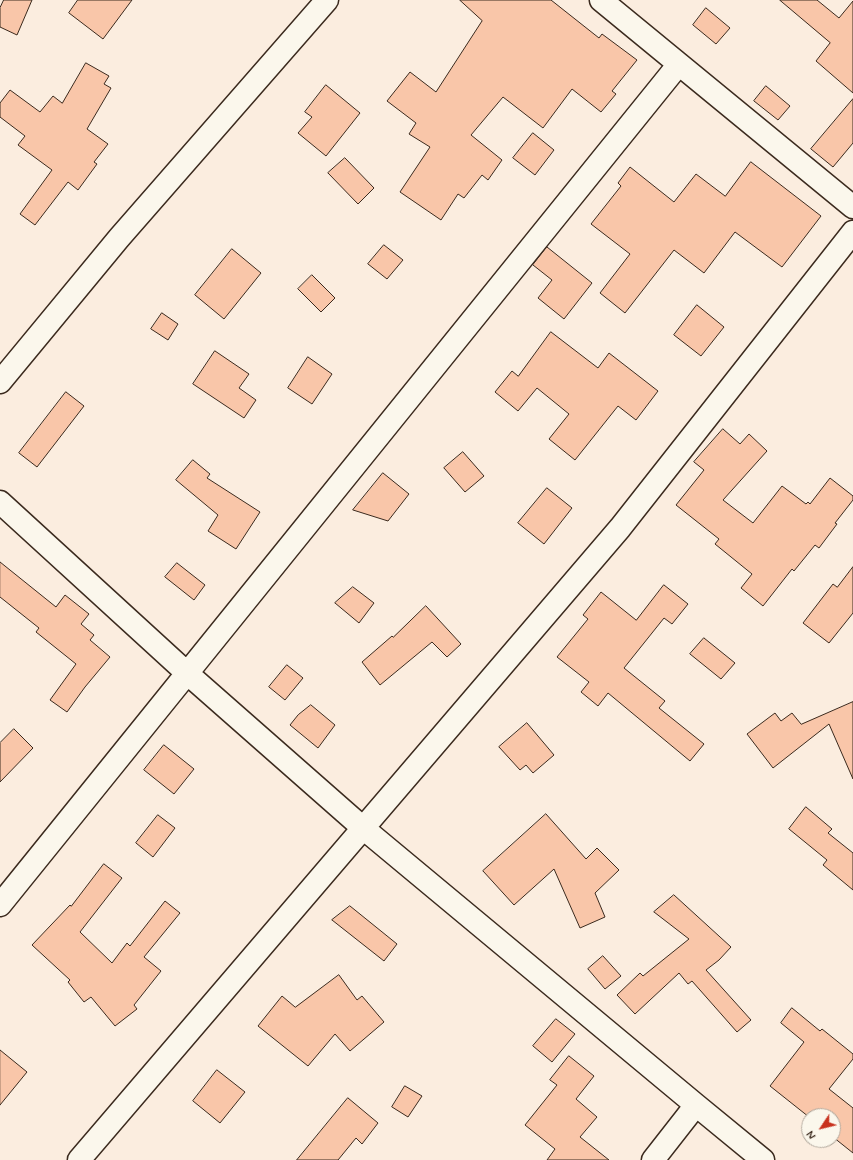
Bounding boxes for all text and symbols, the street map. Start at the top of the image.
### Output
north arrow [801,1108,841,1148]
text: N [804,1127,820,1141]

